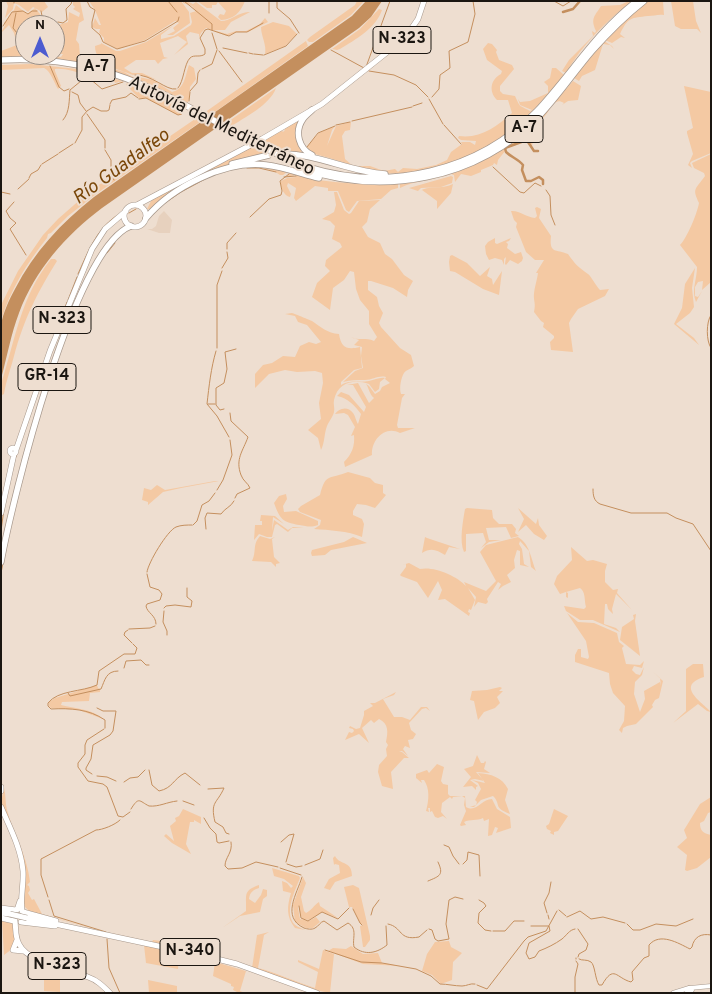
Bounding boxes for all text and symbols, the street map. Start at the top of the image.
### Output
north arrow [15,15,65,65]
text: N [35,17,45,34]
road number: N-323 [373,26,431,54]
road number: A-7 [77,54,115,82]
street label: Autovía del Mediterráneo [124,72,318,182]
road number: A-7 [505,116,543,142]
water label: Río Guadalfeo [69,125,175,211]
road number: N-323 [33,306,91,334]
road number: GR-14 [18,364,76,391]
road number: N-340 [160,939,220,966]
road number: N-323 [28,952,86,979]

